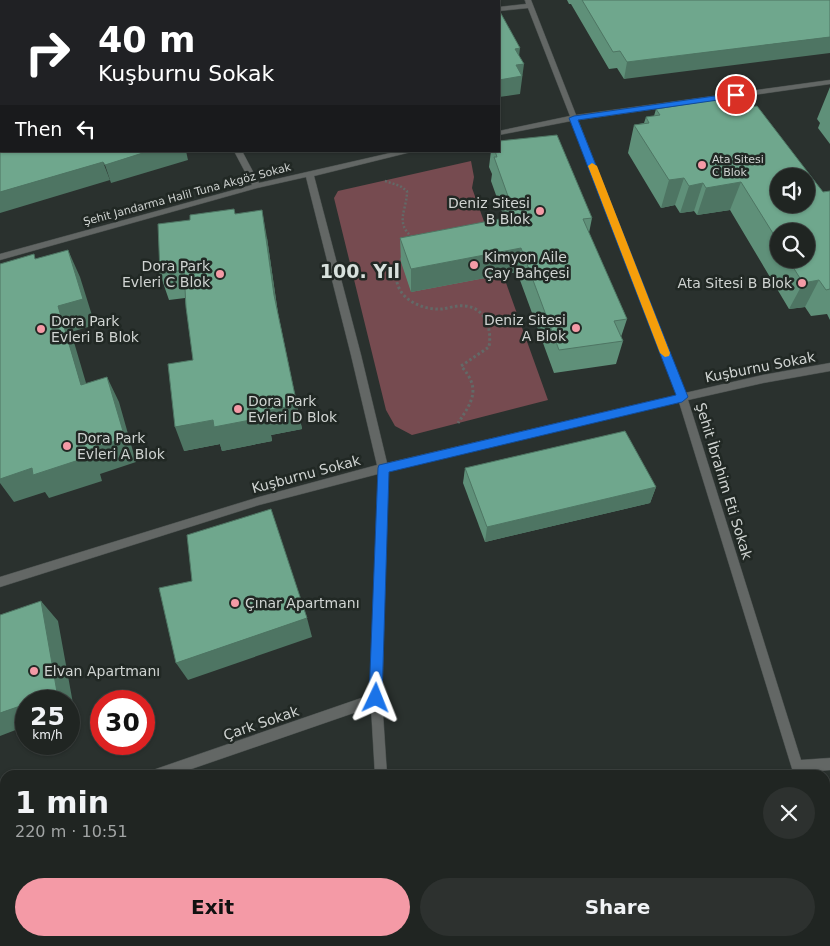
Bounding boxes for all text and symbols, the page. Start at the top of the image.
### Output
icon: right [15,20,80,85]
text: 40 m [98,20,195,60]
text: Kuşburnu Sokak [98,61,274,86]
pin [715,74,757,116]
icon: arrive [722,81,750,109]
icon: left [72,115,100,143]
text: Then [15,118,62,140]
place label: Ata Sitesi C Blok [712,153,764,179]
marker: Ata Sitesi C Blok [696,159,708,171]
street label: Şehit Jandarma Halil Tuna Akgöz Sokak [82,160,293,228]
map controls [770,168,815,268]
button: sound [770,168,815,213]
place label: Deniz Sitesi B Blok [448,195,531,227]
marker: Deniz Sitesi B Blok [534,205,546,217]
button: search [770,223,815,268]
place label: Kimyon Aile Çay Bahçesi [484,249,570,281]
place label: Dora Park Evleri C Blok [122,258,211,290]
marker: Kimyon Aile Çay Bahçesi [468,259,480,271]
district label: 100. Yıl [320,260,400,282]
marker: Dora Park Evleri C Blok [214,268,226,280]
place label: Ata Sitesi B Blok [677,275,793,291]
marker: Ata Sitesi B Blok [796,277,808,289]
place label: Deniz Sitesi A Blok [484,312,567,344]
place label: Dora Park Evleri B Blok [51,313,140,345]
marker: Deniz Sitesi A Blok [570,322,582,334]
marker: Dora Park Evleri B Blok [35,323,47,335]
street label: Kuşburnu Sokak [703,348,817,386]
place label: Dora Park Evleri D Blok [248,393,338,425]
street label: Şehit İbrahim Eti Sokak [693,400,757,562]
marker: Dora Park Evleri D Blok [232,403,244,415]
place label: Dora Park Evleri A Blok [77,430,166,462]
marker: Dora Park Evleri A Blok [61,440,73,452]
street label: Kuşburnu Sokak [250,452,363,496]
place label: Çınar Apartmanı [245,595,360,611]
marker: Çınar Apartmanı [229,597,241,609]
place label: Elvan Apartmanı [44,663,160,679]
marker: Elvan Apartmanı [28,665,40,677]
position arrow [349,671,401,723]
speed limit sign: 30 [90,690,155,755]
text: 25 [30,702,65,731]
street label: Çark Sokak [221,702,302,743]
text: km/h [32,728,63,742]
text: 1 min [15,785,109,820]
button: close [763,787,815,839]
text: 220 m · 10:51 [15,822,128,841]
button: Exit [15,878,410,936]
button: Share [420,878,815,936]

